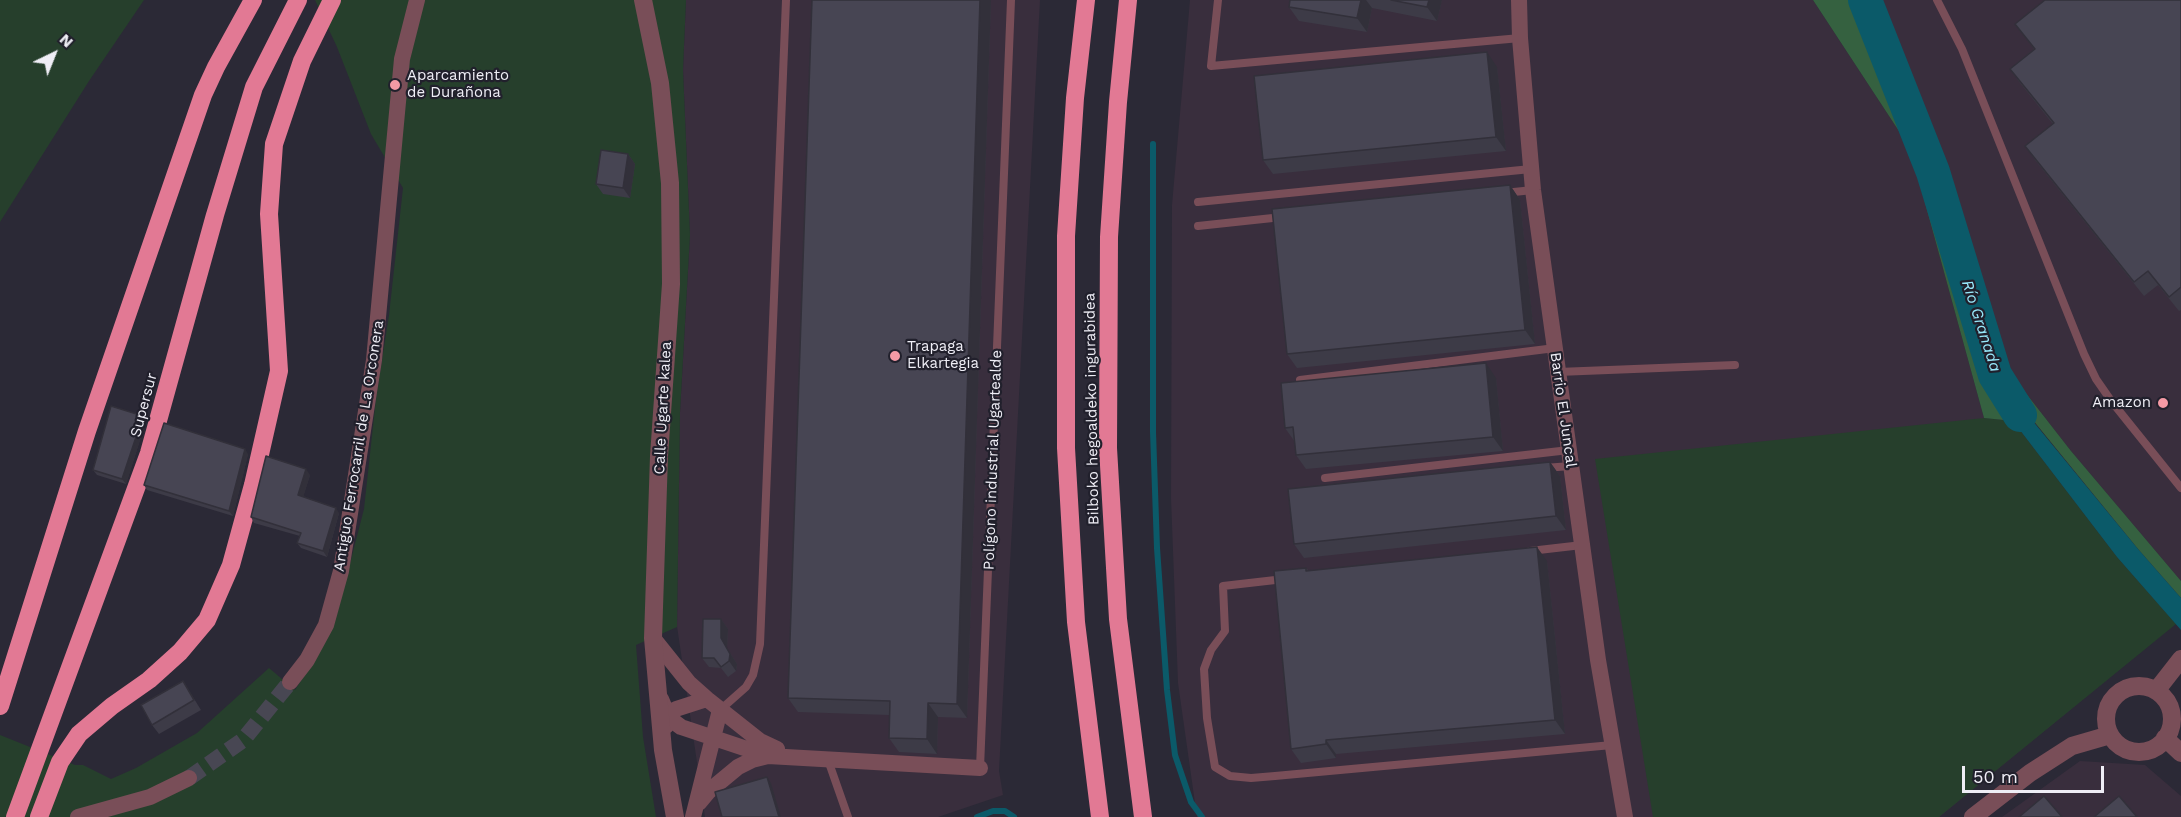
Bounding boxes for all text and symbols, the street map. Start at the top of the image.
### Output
north arrow [24,24,84,84]
text: N [56,29,77,51]
place label: Aparcamiento de Durañona [407,67,509,102]
marker: Aparcamiento de Durañona [388,78,402,92]
water label: Río Granada [1957,278,2005,374]
street label: Bilboko hegoaldeko ingurabidea [1081,293,1103,525]
street label: Antiguo Ferrocarril de La Orconera [330,319,388,573]
place label: Trapaga Elkartegia [907,338,979,373]
street label: Calle Ugarte kalea [651,341,675,475]
marker: Trapaga Elkartegia [888,349,902,363]
street label: Polígono industrial Ugartealde [980,350,1006,570]
street label: Barrio El Juncal [1546,351,1580,469]
street label: Supersur [127,371,161,439]
place label: Amazon [2092,394,2151,412]
marker: Amazon [2156,396,2170,410]
scale bar [1965,754,2108,792]
text: 50 m [1973,766,2018,787]

